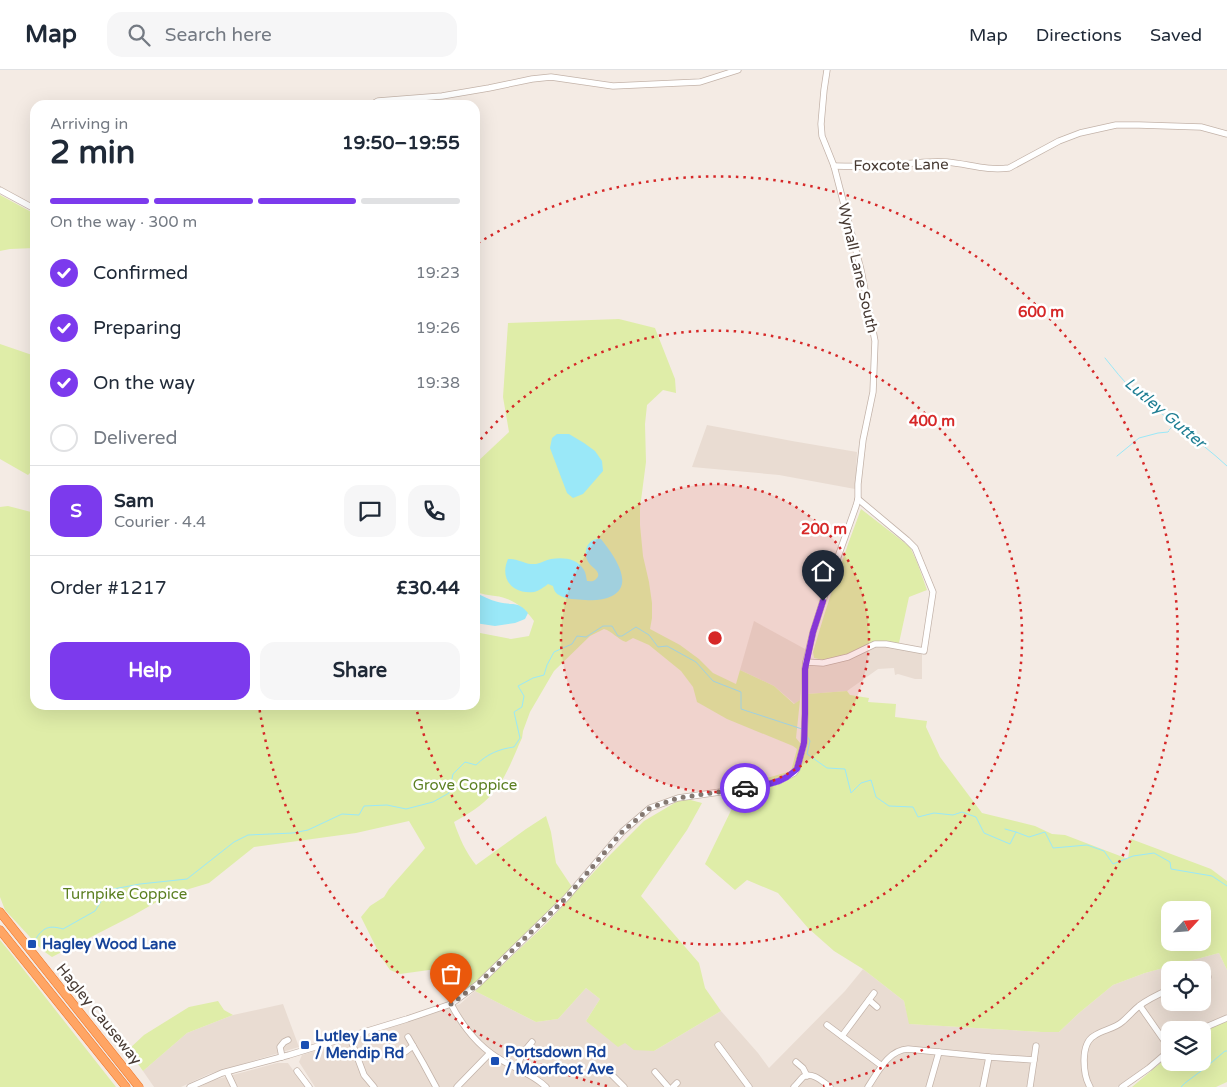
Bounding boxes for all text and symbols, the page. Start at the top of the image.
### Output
search box [107,12,457,57]
text: Map [25,20,77,49]
icon: search [125,21,153,49]
text: Search here [165,24,272,46]
text: Map [969,24,1008,46]
text: Directions [1036,24,1122,46]
text: Saved [1150,24,1202,46]
text: Arriving in [50,114,128,134]
text: 19:50–19:55 [342,132,460,154]
text: 2 min [50,134,135,172]
street label: Foxcote Lane [853,155,949,175]
street label: Wynall Lane South [834,201,882,335]
text: On the way · 300 m [50,212,197,232]
icon: check [50,259,78,287]
text: Confirmed [93,262,188,284]
text: 19:23 [416,263,460,283]
text: 600 m [1018,303,1064,321]
icon: check [50,314,78,342]
text: Preparing [93,317,182,339]
text: 19:26 [416,318,460,338]
icon: check [50,369,78,397]
text: On the way [93,372,195,394]
text: 19:38 [416,373,460,393]
water label: Lutley Gutter [1120,373,1211,454]
text: 400 m [909,412,955,430]
text: Delivered [93,427,178,449]
button: chat [344,485,396,537]
button: phone [408,485,460,537]
text: Sam [114,490,154,512]
text: S [70,500,82,522]
text: Courier · 4.4 [114,512,206,532]
text: 200 m [801,520,847,538]
pin [802,550,844,601]
icon: home [809,557,837,585]
text: Order #1217 [50,577,167,599]
text: £30.44 [396,577,460,599]
centre of rings [706,629,724,647]
button: Help [50,642,250,700]
button: Share [260,642,460,700]
courier [720,763,770,813]
icon: car [731,774,759,802]
park label: Grove Coppice [413,776,517,794]
park label: Turnpike Coppice [63,885,187,903]
north arrow [1161,901,1211,951]
map controls [1161,901,1211,1071]
place label: Hagley Wood Lane [42,935,177,954]
marker: Hagley Wood Lane [26,938,38,950]
pin [430,953,472,1004]
street label: Hagley Causeway [53,960,145,1068]
icon: bag [437,960,465,988]
button: locate [1161,961,1211,1011]
button: layers [1161,1021,1211,1071]
place label: Lutley Lane / Mendip Rd [315,1027,404,1063]
marker: Lutley Lane / Mendip Rd [299,1039,311,1051]
place label: Portsdown Rd / Moorfoot Ave [505,1043,614,1078]
marker: Portsdown Rd / Moorfoot Ave [489,1055,501,1067]

